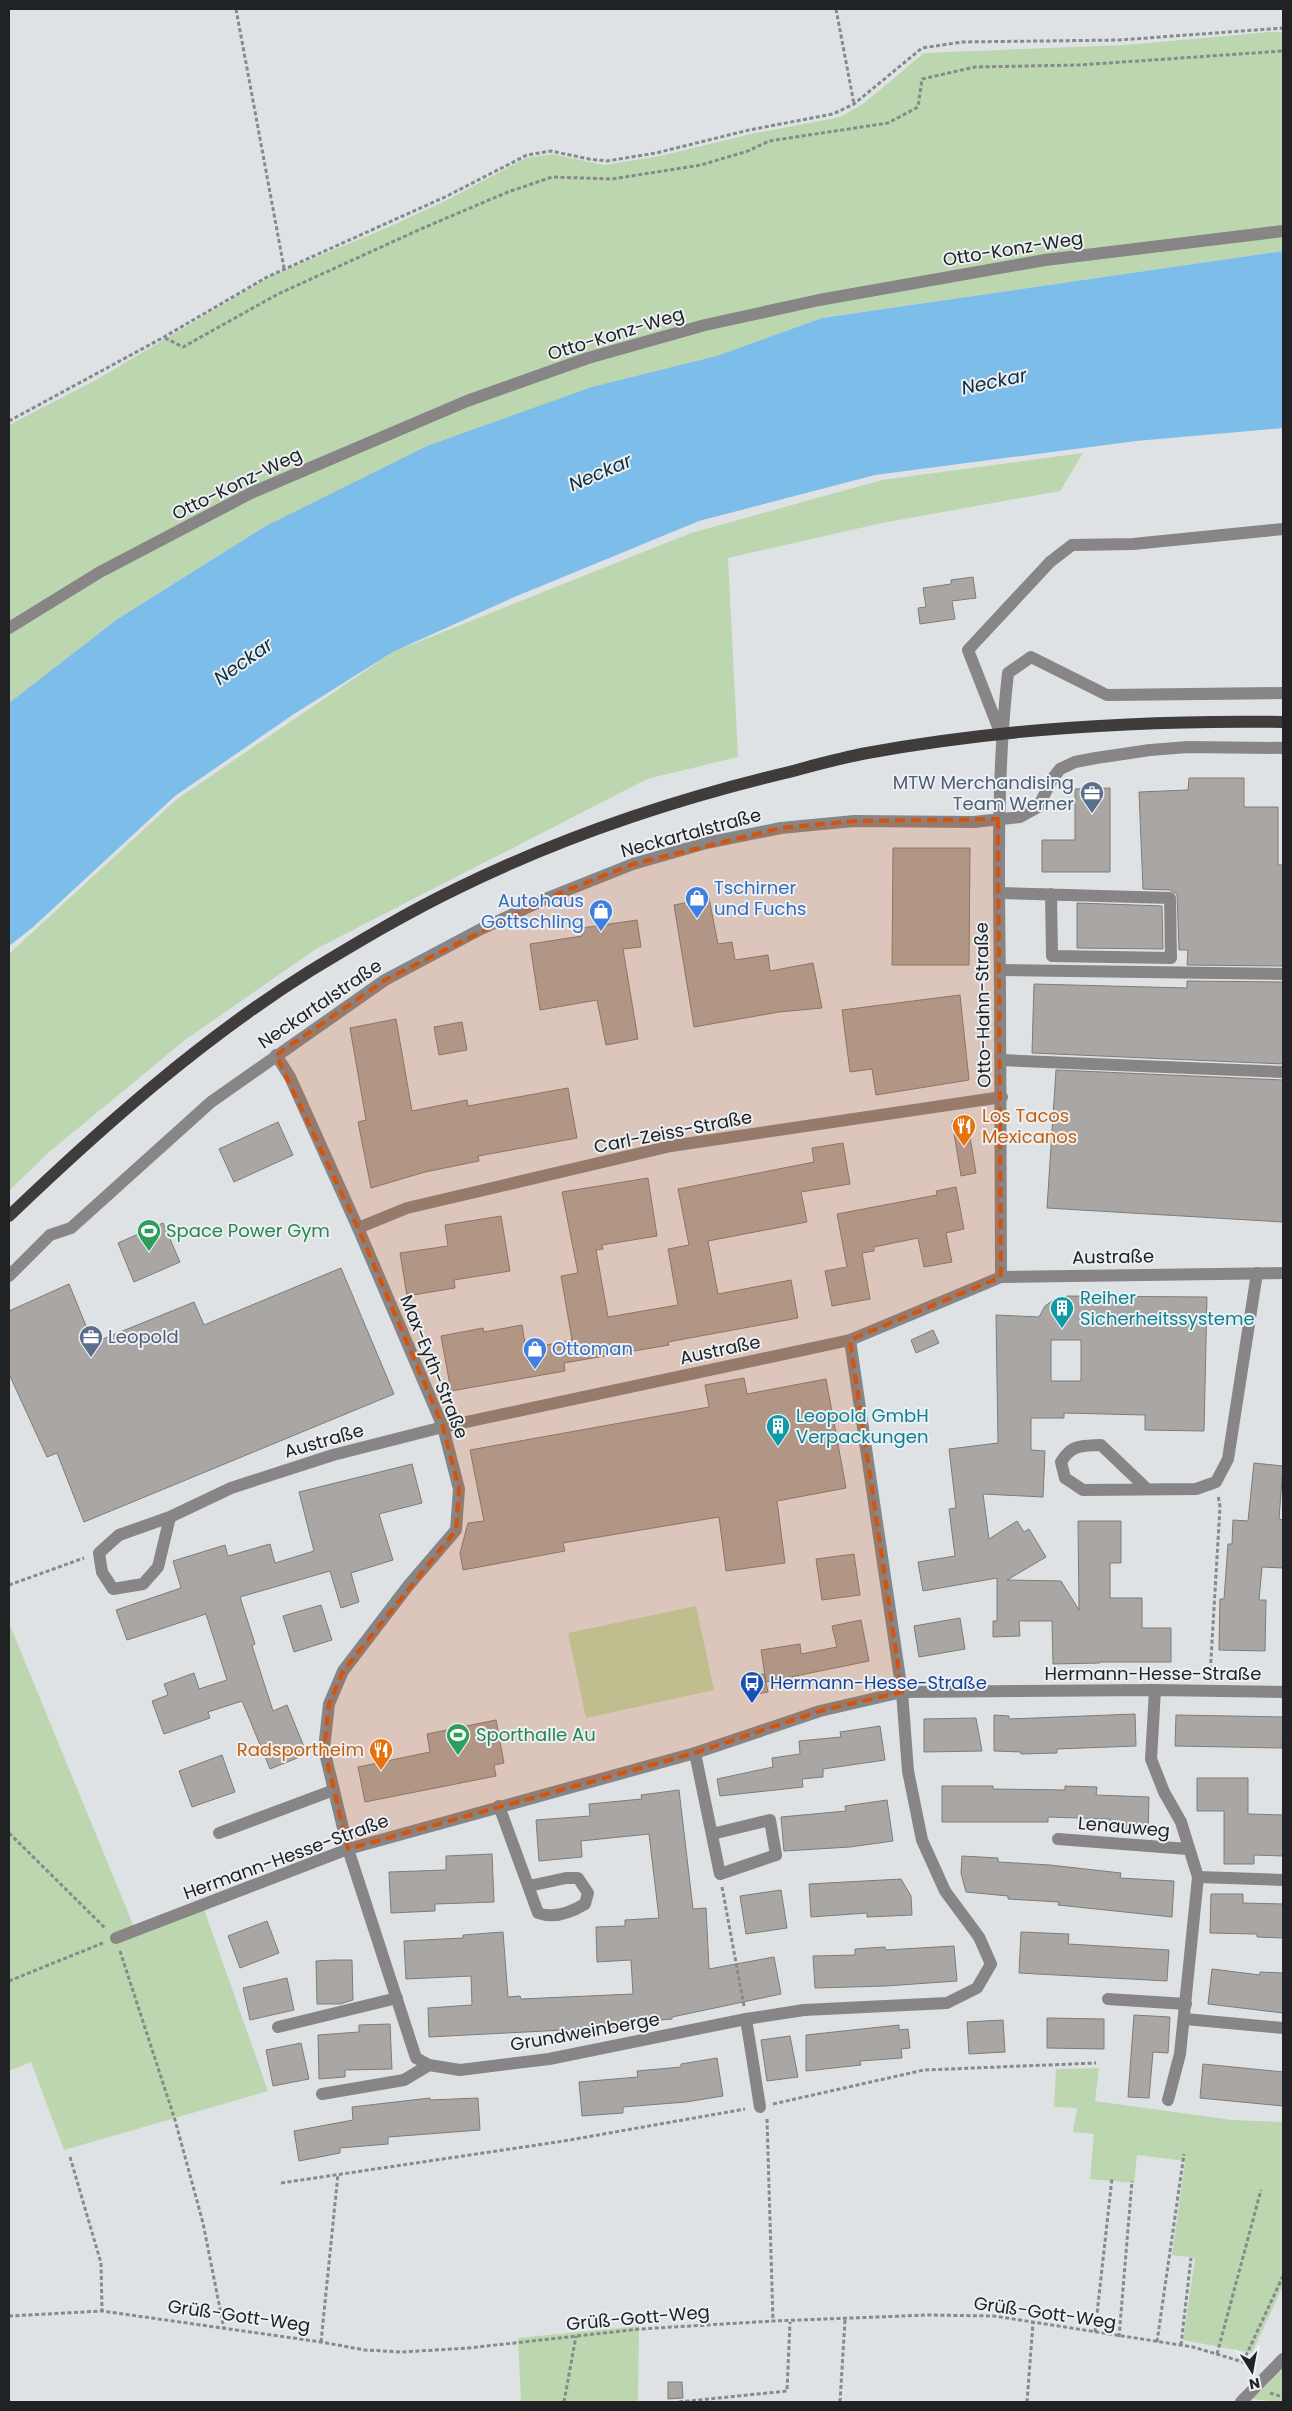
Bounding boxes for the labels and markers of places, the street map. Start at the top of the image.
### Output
place label: MTW Merchandising Team Werner [893,770,1074,816]
office icon: MTW Merchandising Team Werner [1079,780,1105,814]
place label: Tschirner und Fuchs [714,875,806,921]
shop icon: Tschirner und Fuchs [684,885,710,919]
place label: Autohaus Gottschling [481,888,584,934]
shop icon: Autohaus Gottschling [588,898,614,932]
place label: Los Tacos Mexicanos [982,1103,1077,1149]
restaurant icon: Los Tacos Mexicanos [951,1113,977,1147]
sports icon: Space Power Gym [136,1218,162,1252]
place label: Space Power Gym [166,1218,330,1243]
place label: Reiher Sicherheitssysteme [1080,1285,1255,1331]
building icon: Reiher Sicherheitssysteme [1049,1295,1075,1329]
office icon: Leopold [78,1324,104,1358]
place label: Leopold [108,1324,179,1349]
shop icon: Ottoman [522,1336,548,1370]
place label: Ottoman [552,1336,633,1361]
place label: Leopold GmbH Verpackungen [796,1403,929,1449]
building icon: Leopold GmbH Verpackungen [765,1413,791,1447]
bus stop icon: Hermann-Hesse-Straße [739,1670,765,1704]
place label: Hermann-Hesse-Straße [770,1670,987,1695]
sports icon: Sporthalle Au [445,1722,471,1756]
place label: Sporthalle Au [476,1722,596,1747]
place label: Radsportheim [237,1737,364,1762]
restaurant icon: Radsportheim [368,1737,394,1771]

